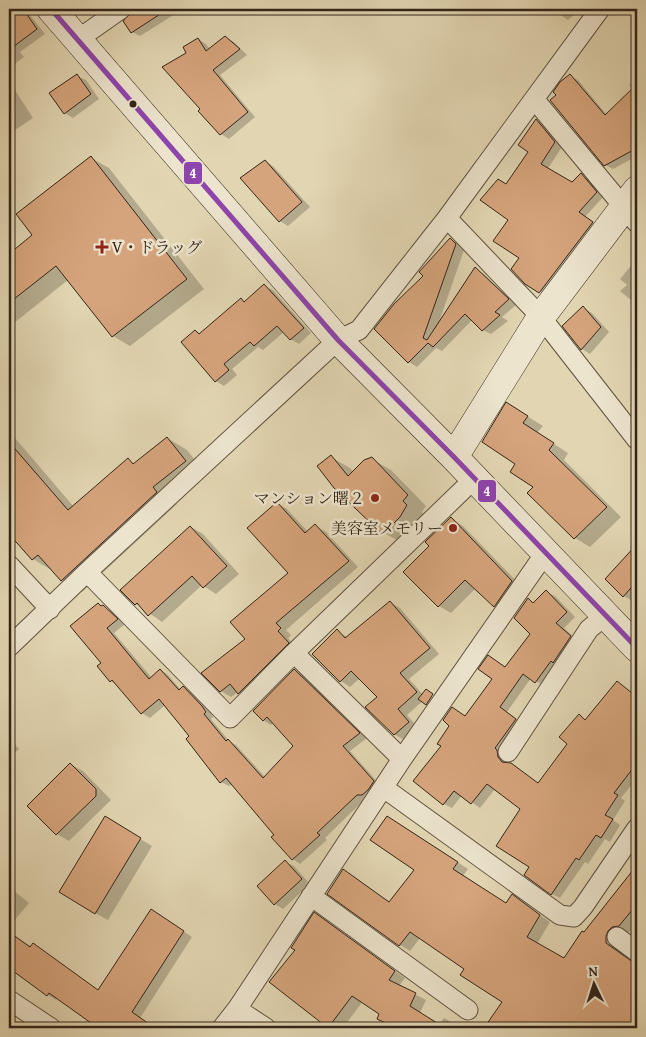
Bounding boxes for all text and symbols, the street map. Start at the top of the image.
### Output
unlabelled marker [128,99,138,109]
line badge: 4 [183,161,203,185]
text: 4 [189,163,197,183]
place label: V・ドラッグ [112,235,202,259]
marker: V・ドラッグ [96,241,108,253]
line badge: 4 [477,479,497,503]
text: 4 [483,481,491,501]
place label: マンション曙２ [254,486,365,510]
marker: マンション曙２ [369,492,381,504]
place label: 美容室メモリー [331,516,443,540]
marker: 美容室メモリー [447,522,459,534]
north arrow [568,960,618,1010]
text: N [588,961,599,981]

